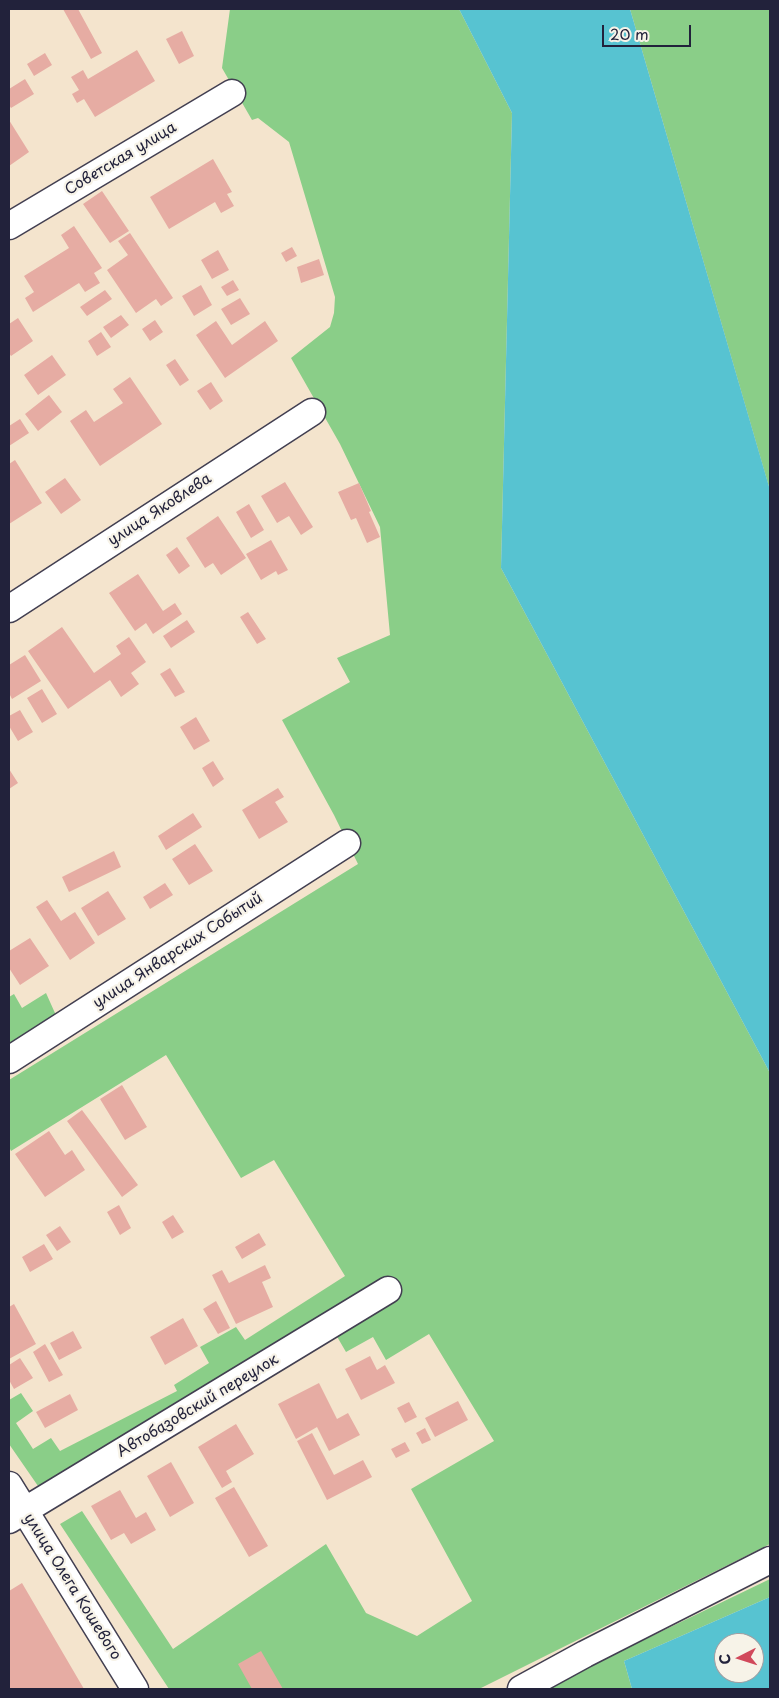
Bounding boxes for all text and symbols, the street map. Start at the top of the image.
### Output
scale bar [604,15,693,47]
text: 20 m [610,22,649,45]
street label: Советская улица [62,119,180,199]
street label: улица Яковлева [105,470,215,550]
street label: улица Январских Событий [90,889,266,1013]
street label: Автобазовский переулок [114,1351,282,1461]
street label: улица Олега Кошевого [19,1510,125,1664]
north arrow [714,1633,764,1683]
text: С [714,1653,735,1665]

